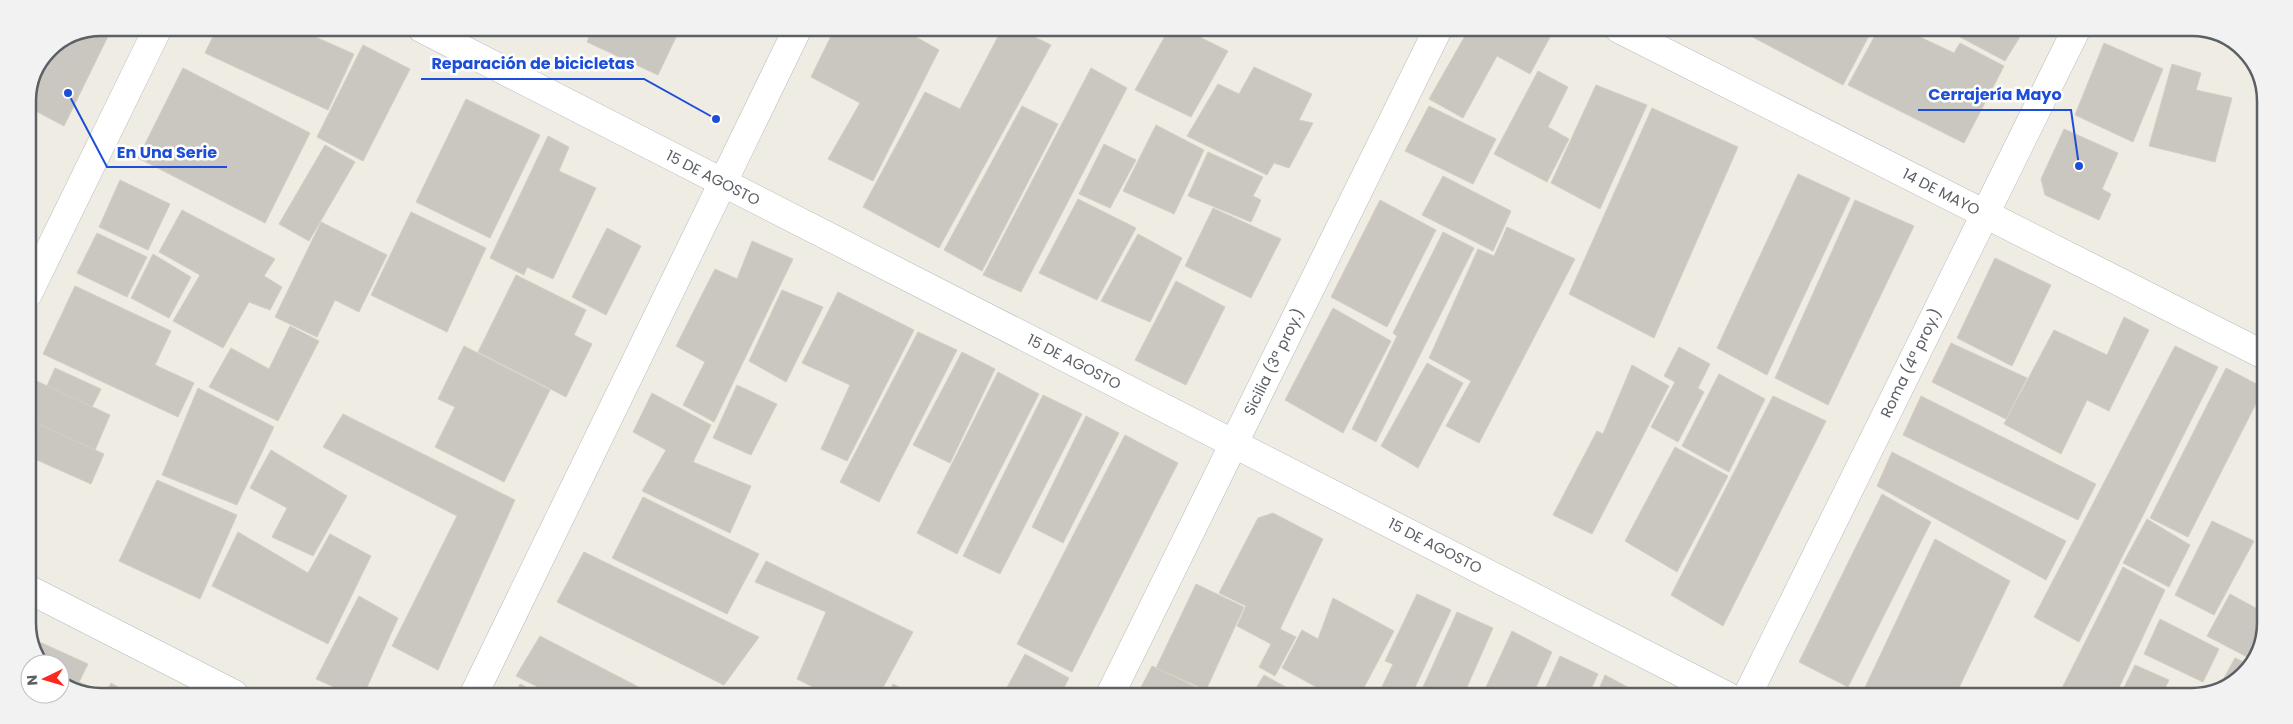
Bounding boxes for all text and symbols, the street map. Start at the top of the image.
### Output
callout: Reparación de bicicletas [421,48,644,79]
text: Reparación de bicicletas [431,52,635,75]
callout: Cerrajería Mayo [1918,79,2071,110]
text: Cerrajería Mayo [1928,83,2062,106]
callout: En Una Serie [107,136,227,167]
text: En Una Serie [117,141,217,164]
street label: 15 DE AGOSTO [663,145,764,210]
street label: 14 DE MAYO [1899,163,1984,220]
street label: Sicilia (3ª proy.) [1238,305,1309,419]
street label: Roma (4ª proy.) [1875,305,1946,421]
street label: 15 DE AGOSTO [1024,329,1125,394]
street label: 15 DE AGOSTO [1385,513,1486,578]
north arrow [20,654,70,704]
text: N [22,674,42,686]

